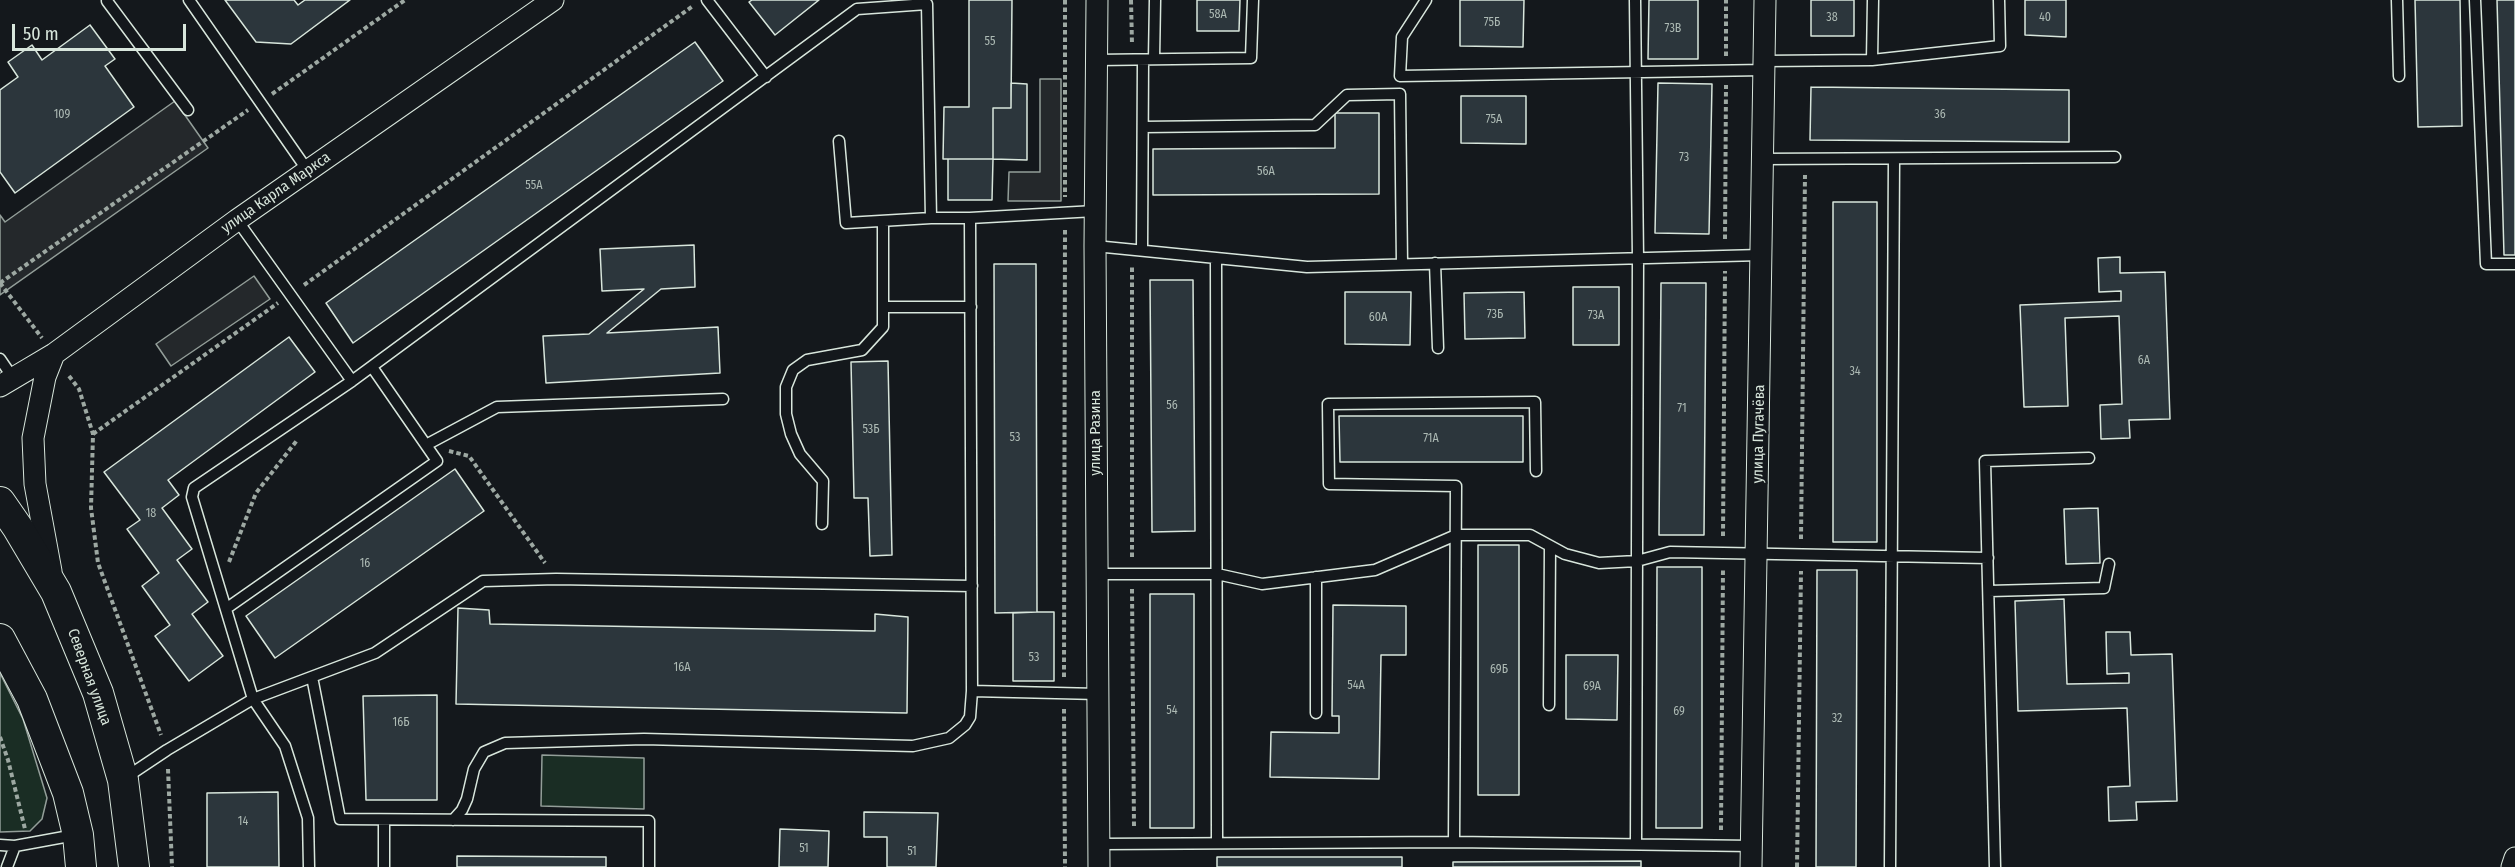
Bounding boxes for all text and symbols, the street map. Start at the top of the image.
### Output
house number: 58А [1209,8,1227,22]
house number: 38 [1826,11,1838,25]
house number: 40 [2039,11,2051,25]
scale bar [15,12,189,50]
house number: 75Б [1484,16,1500,30]
house number: 73В [1665,22,1681,36]
text: 50 m [23,23,59,45]
house number: 55 [985,35,995,49]
house number: 109 [54,108,70,122]
house number: 36 [1934,108,1946,122]
house number: 75А [1486,113,1502,127]
street label: улица Карла Маркса [218,149,334,237]
house number: 73 [1679,151,1689,165]
house number: 56А [1257,165,1275,179]
house number: 55А [525,179,543,193]
house number: 73Б [1487,308,1503,322]
house number: 73А [1588,309,1604,323]
house number: 60А [1369,311,1387,325]
house number: 6А [2138,354,2150,368]
house number: 34 [1849,365,1861,379]
street label: улица Пугачёва [1749,384,1769,484]
street label: улица Разина [1087,390,1105,476]
house number: 56 [1166,399,1178,413]
house number: 71 [1677,402,1687,416]
house number: 53Б [862,423,880,437]
house number: 53 [1010,431,1020,445]
house number: 71А [1423,432,1439,446]
house number: 18 [146,507,156,521]
house number: 16 [360,557,370,571]
street label: Северная улица [63,626,115,728]
house number: 53 [1029,651,1039,665]
house number: 16А [674,661,690,675]
house number: 69Б [1490,663,1508,677]
house number: 54А [1347,679,1365,693]
house number: 69А [1583,680,1601,694]
house number: 54 [1166,704,1178,718]
house number: 69 [1673,705,1685,719]
house number: 32 [1832,712,1842,726]
house number: 16Б [393,716,409,730]
house number: 14 [238,815,248,829]
house number: 51 [799,842,809,856]
house number: 51 [907,845,917,859]

